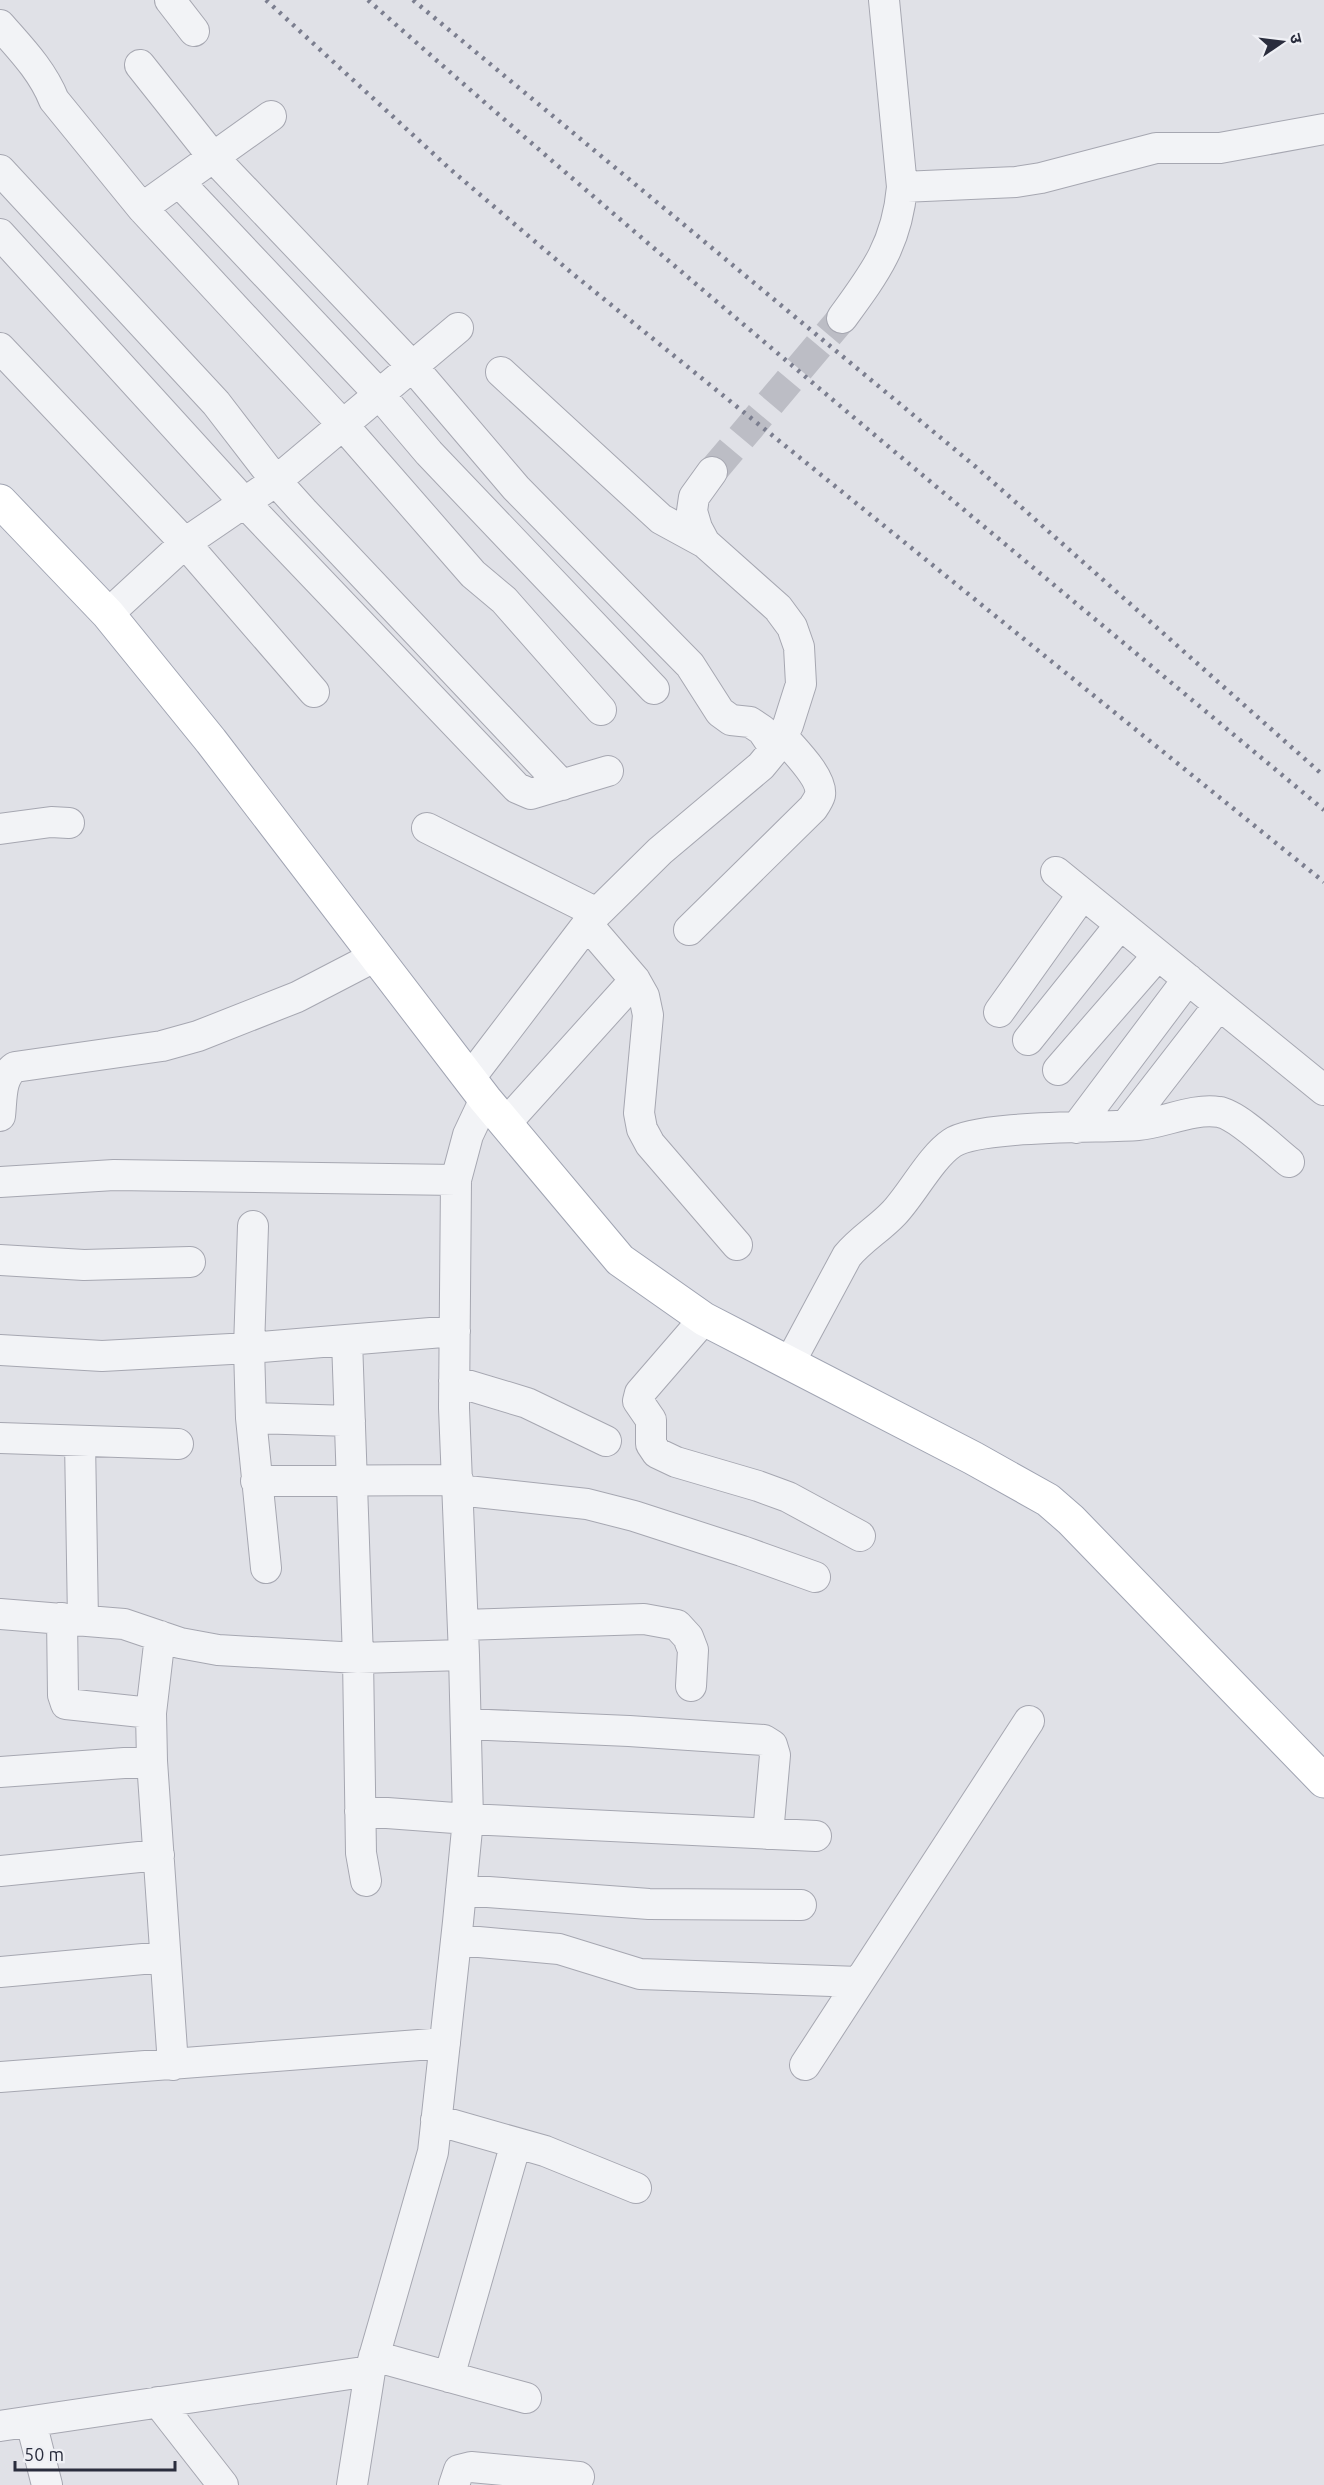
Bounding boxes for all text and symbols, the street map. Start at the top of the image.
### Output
north arrow [1252,12,1312,72]
text: उ [1287,32,1307,46]
scale bar [15,2434,176,2472]
text: 50 m [24,2444,64,2464]

